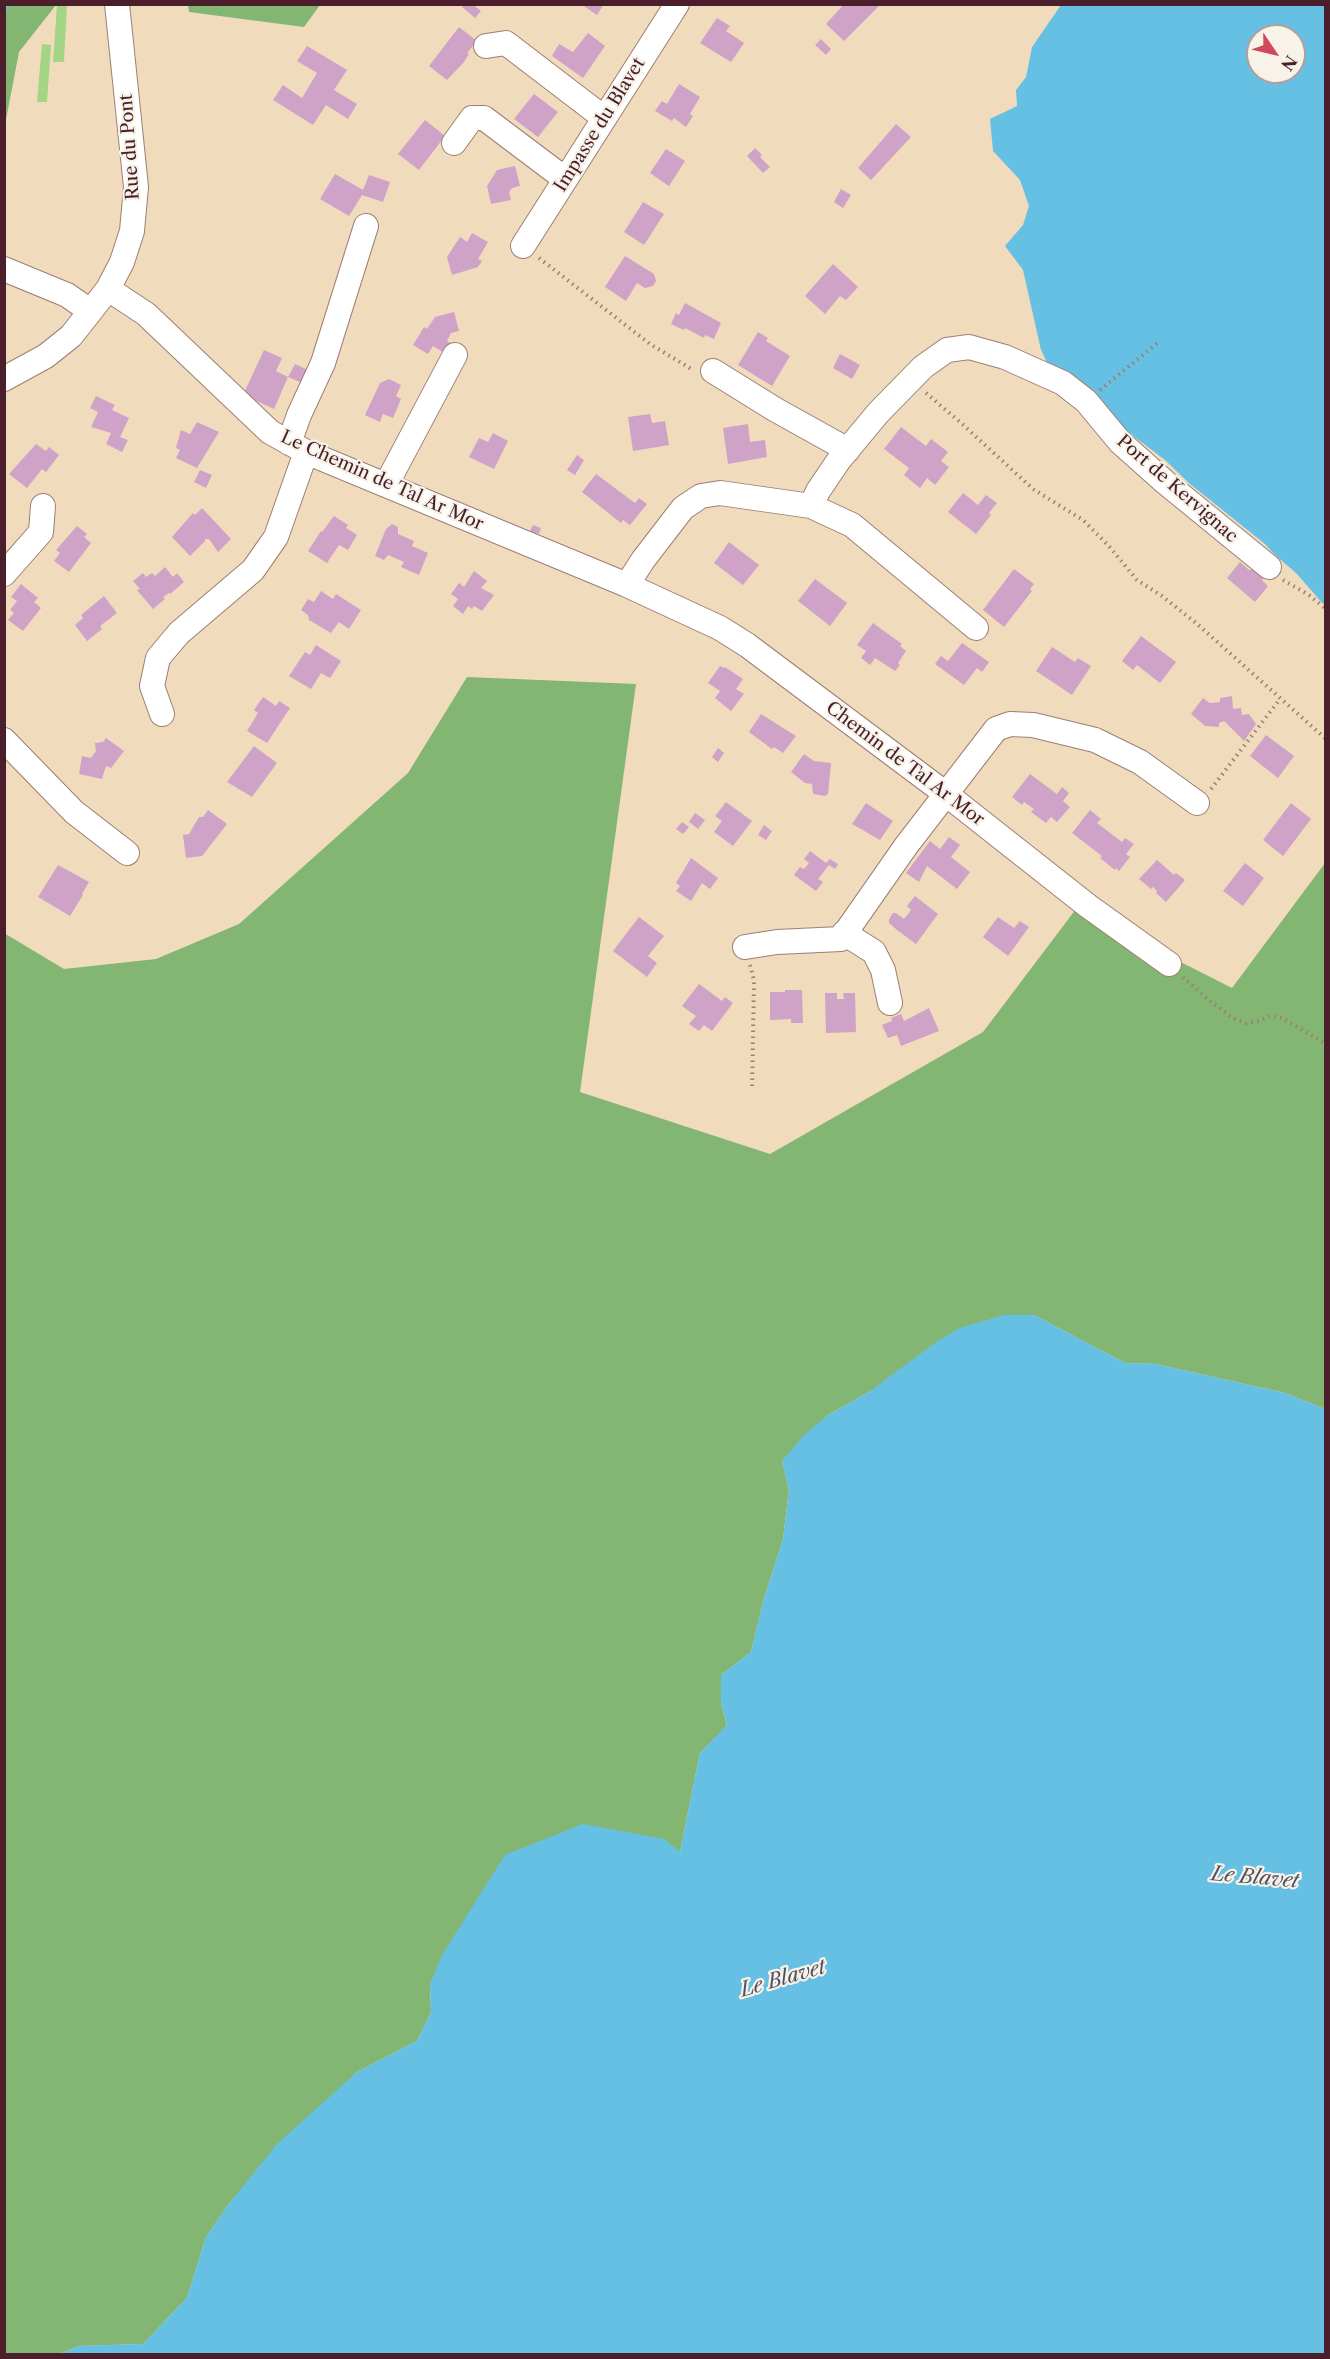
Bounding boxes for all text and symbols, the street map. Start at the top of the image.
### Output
north arrow [1246,24,1306,84]
text: N [1277,52,1301,75]
street label: Impasse du Blavet [550,54,650,196]
street label: Rue du Pont [116,93,144,201]
street label: Le Chemin de Tal Ar Mor [277,426,487,536]
street label: Port de Kervignac [1112,431,1242,547]
street label: Chemin de Tal Ar Mor [821,697,989,831]
water label: Le Blavet [1210,1862,1300,1894]
water label: Le Blavet [738,1955,828,2003]

